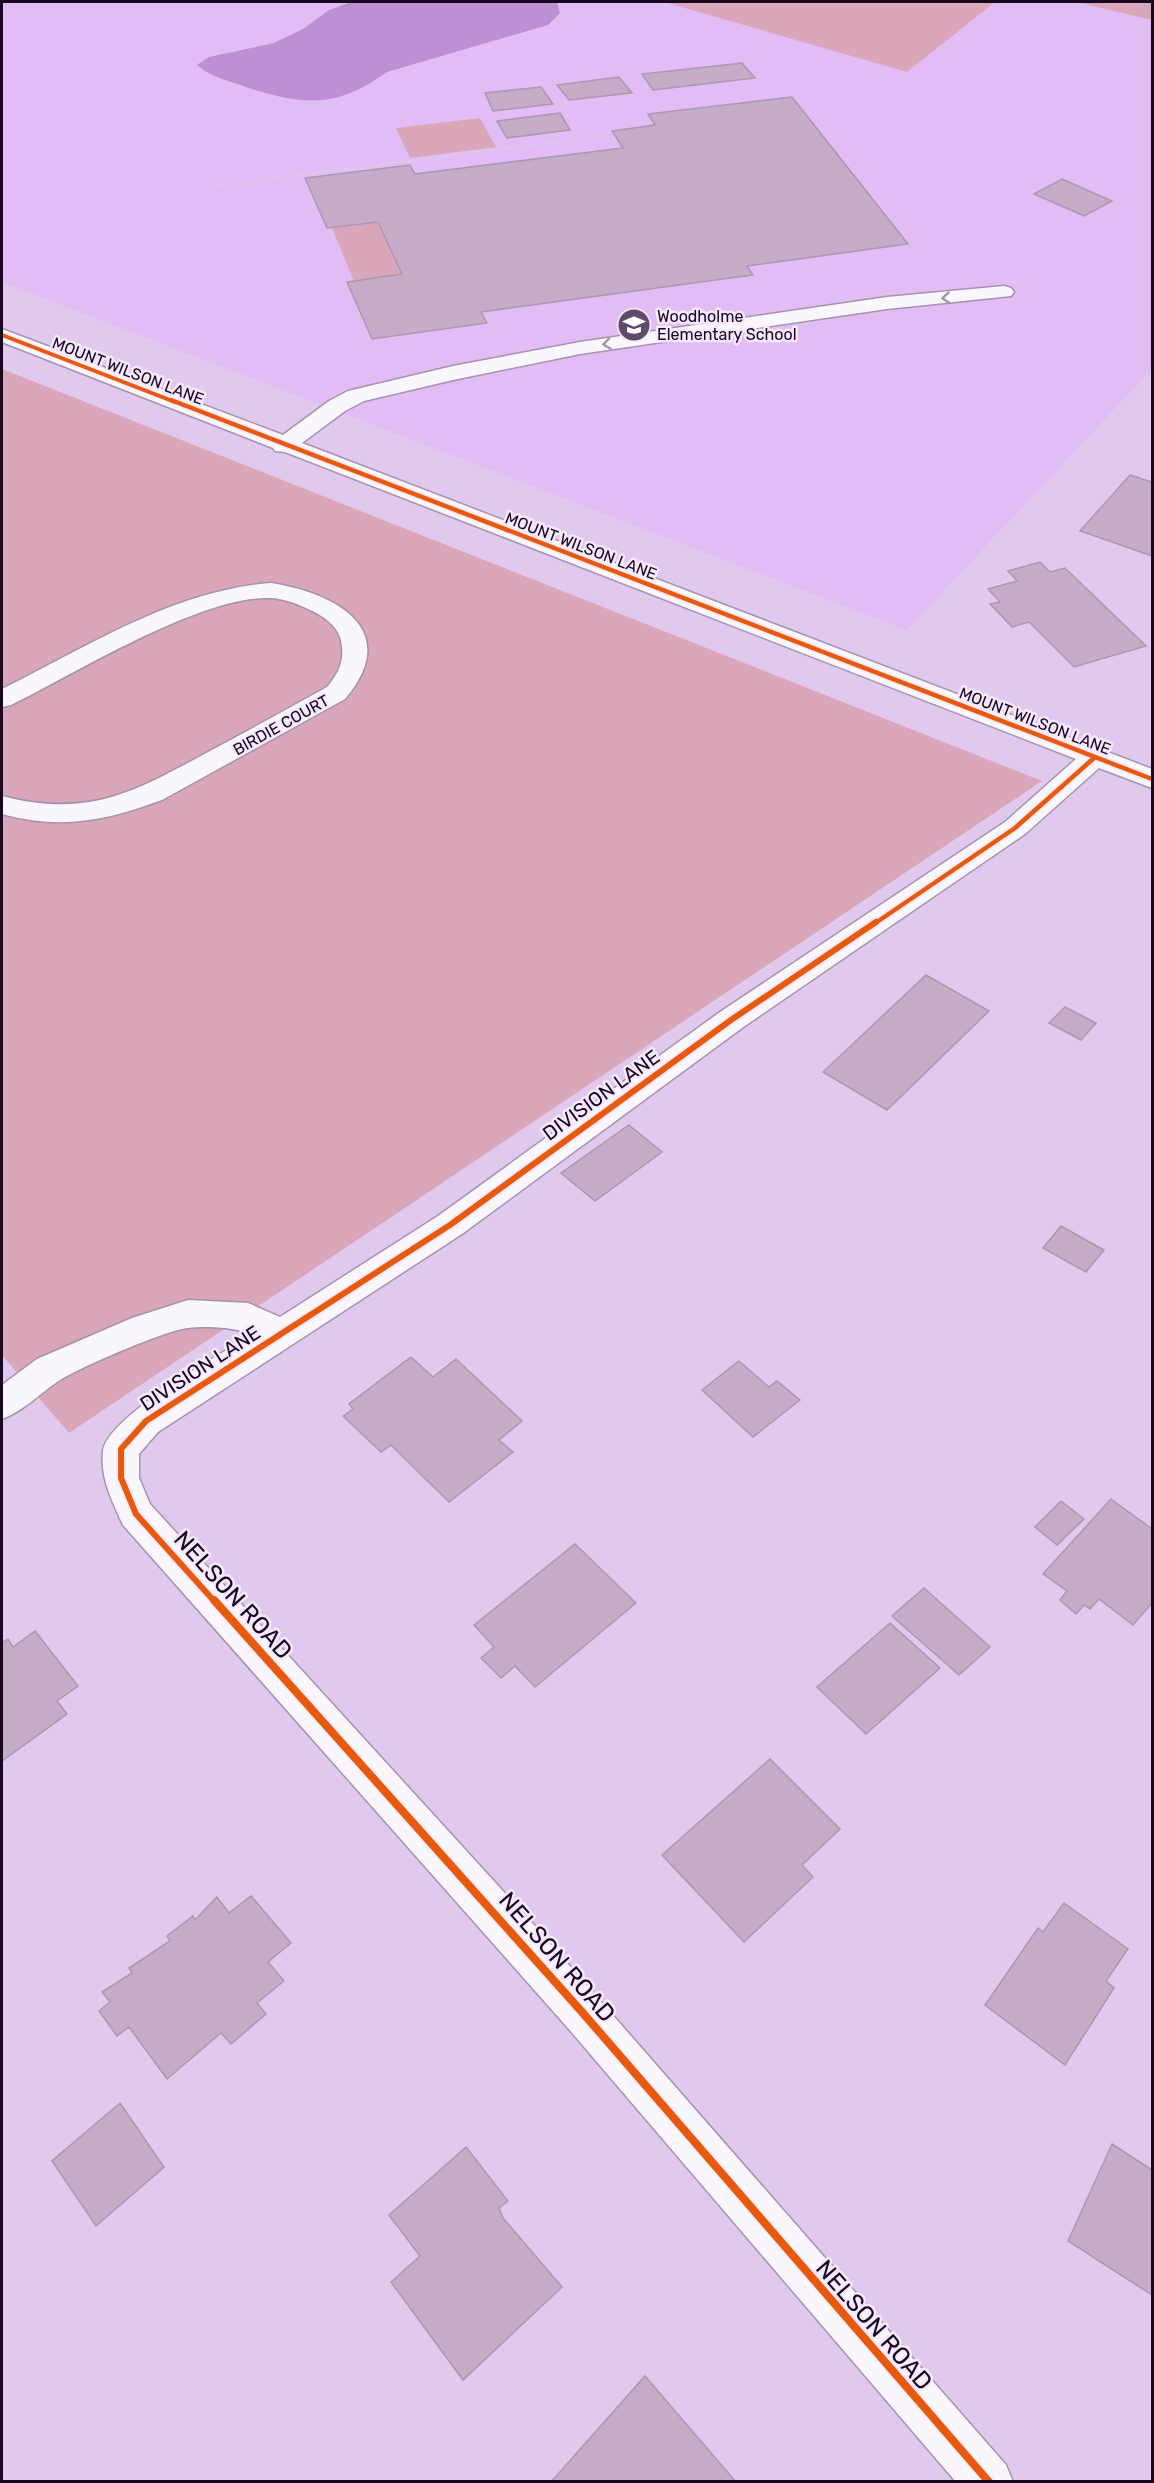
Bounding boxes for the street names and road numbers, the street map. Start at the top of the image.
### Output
street label: MOUNT WILSON LANE [49,333,207,409]
street label: MOUNT WILSON LANE [502,508,660,584]
street label: MOUNT WILSON LANE [956,683,1114,759]
street label: BIRDIE COURT [230,691,332,759]
street label: DIVISION LANE [538,1045,664,1145]
street label: DIVISION LANE [135,1320,265,1416]
street label: NELSON ROAD [168,1525,298,1665]
street label: NELSON ROAD [493,1886,621,2028]
street label: NELSON ROAD [810,2254,938,2396]

